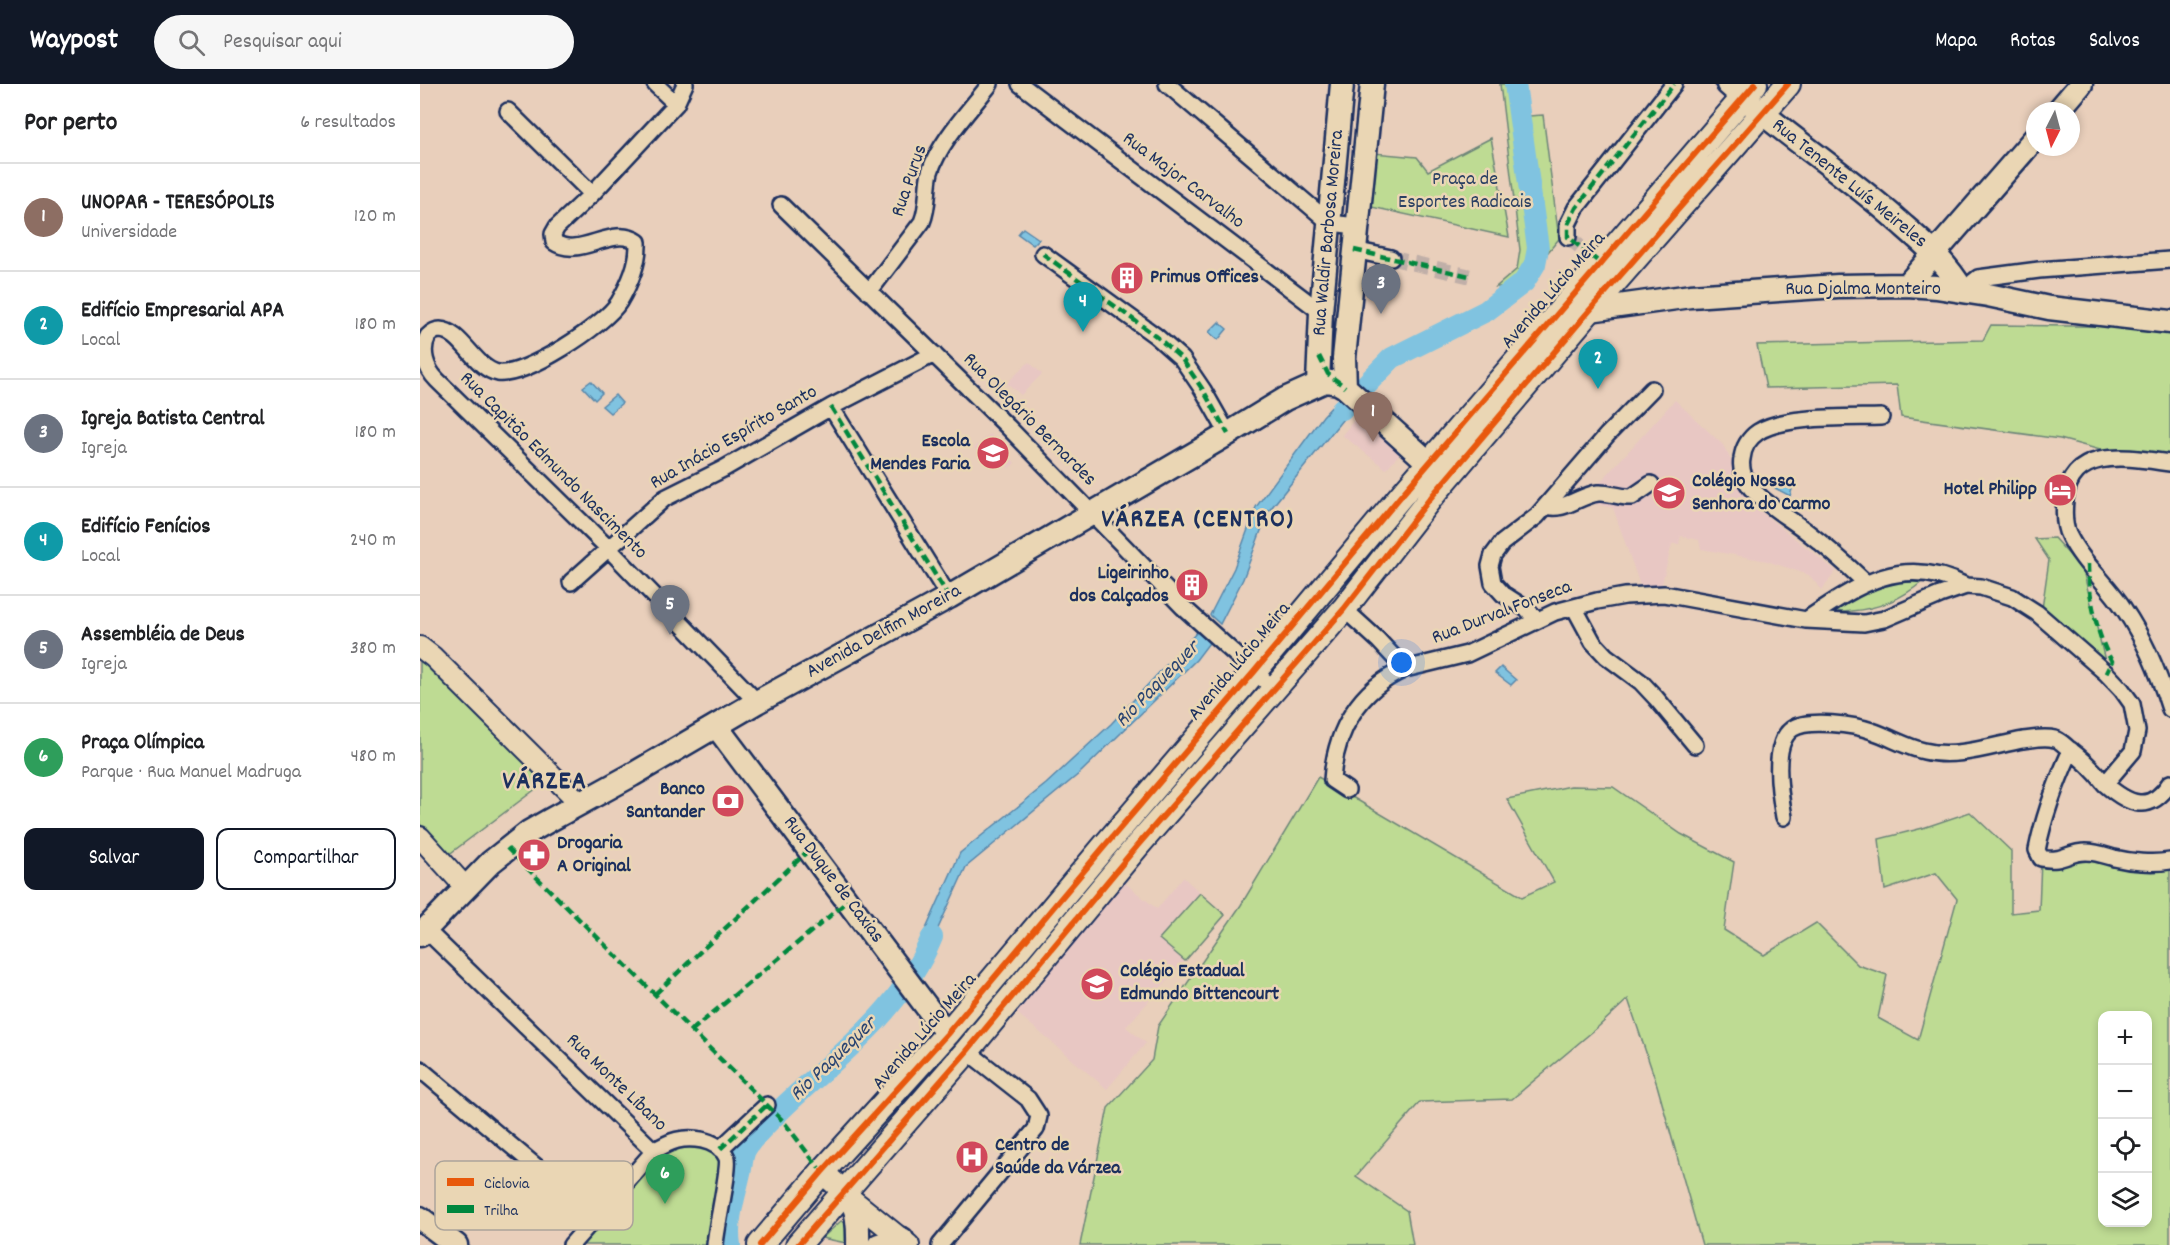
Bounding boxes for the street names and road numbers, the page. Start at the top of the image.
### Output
street label: Rua Tenente Luís Meireles [1765,112,1933,256]
street label: Rua Major Carvalho [1116,126,1250,236]
street label: Rua Waldir Barbosa Moreira [1306,128,1352,337]
street label: Rua Purus [885,141,935,221]
street label: Avenida Lúcio Meira [1495,226,1613,356]
street label: Rua Djalma Monteiro [1785,276,1941,304]
street label: Rua Olegário Bernardes [956,347,1102,493]
street label: Rua Capitão Edmundo Nascimento [453,366,653,566]
street label: Rua Inácio Espírito Santo [645,379,823,497]
street label: Rua Durval Fonseca [1428,573,1576,652]
street label: Avenida Delfim Moreira [802,578,967,686]
street label: Avenida Lúcio Meira [1182,596,1298,727]
street label: Rua Duque de Caxias [776,810,890,950]
street label: Avenida Lúcio Meira [866,967,984,1097]
street label: Rua Monte Líbano [559,1027,673,1139]

